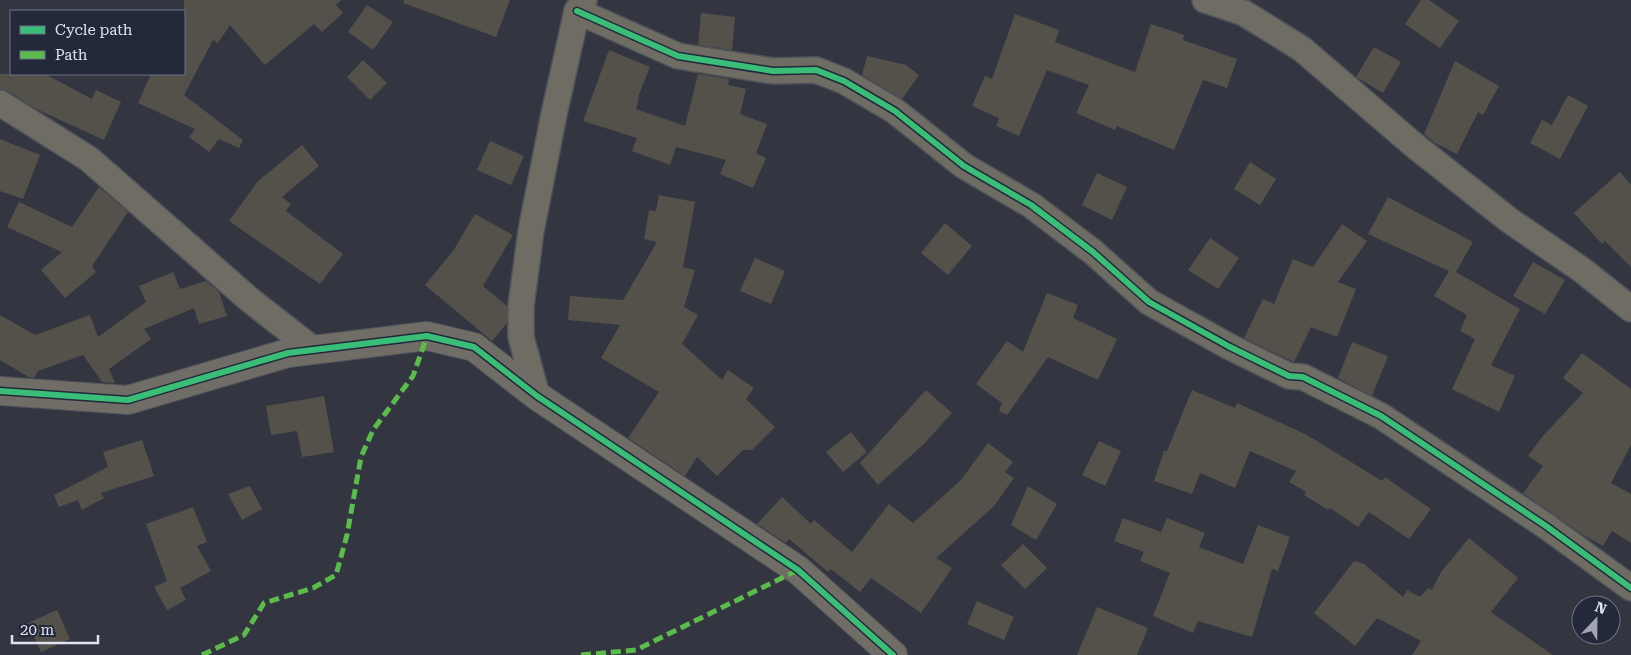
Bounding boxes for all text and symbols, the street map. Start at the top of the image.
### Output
legend [10,10,185,75]
text: Cycle path [55,21,133,39]
text: Path [55,46,88,64]
north arrow [1571,595,1621,645]
text: N [1593,599,1609,617]
scale bar [12,612,99,644]
text: 20 m [20,621,55,639]

